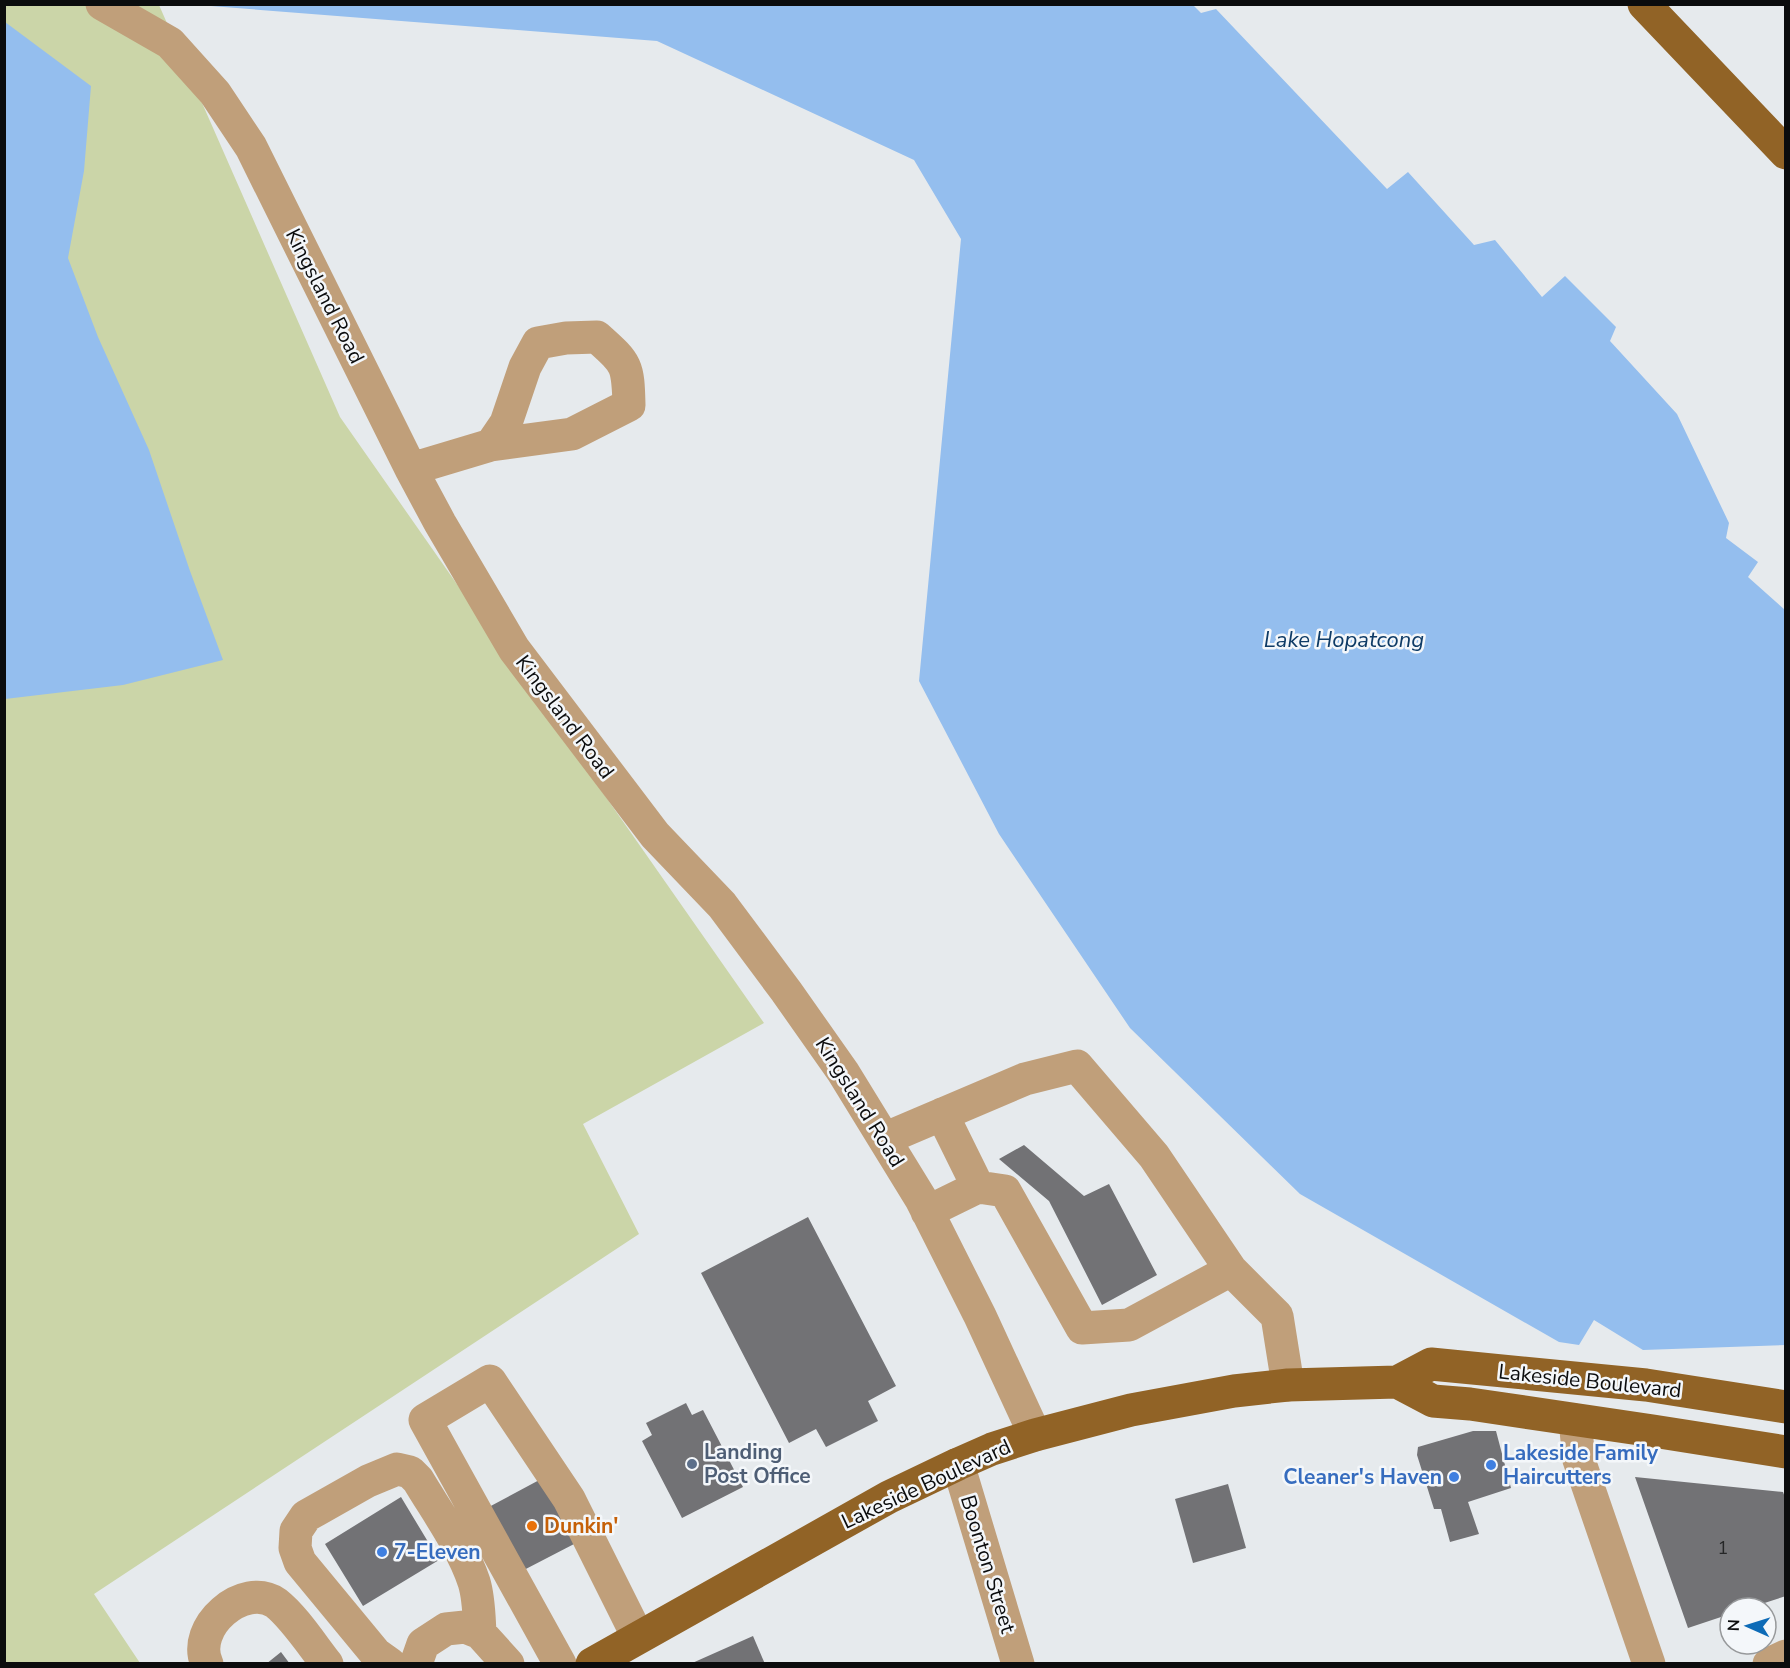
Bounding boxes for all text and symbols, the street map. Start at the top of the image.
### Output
street label: Kingsland Road [279,224,371,368]
water label: Lake Hopatcong [1264,625,1424,655]
street label: Kingsland Road [509,649,621,785]
street label: Kingsland Road [809,1032,911,1172]
street label: Lakeside Boulevard [1497,1357,1683,1405]
street label: Lakeside Boulevard [837,1432,1015,1536]
place label: Landing Post Office [704,1438,811,1490]
place label: Lakeside Family Haircutters [1503,1439,1659,1491]
marker: Landing Post Office [685,1457,699,1471]
marker: Lakeside Family Haircutters [1484,1458,1498,1472]
place label: Cleaner's Haven [1283,1463,1442,1491]
marker: Cleaner's Haven [1447,1470,1461,1484]
street label: Boonton Street [954,1492,1022,1637]
place label: Dunkin' [544,1512,618,1540]
marker: Dunkin' [525,1519,539,1533]
house number: 1 [1718,1536,1728,1560]
place label: 7-Eleven [394,1538,481,1566]
marker: 7-Eleven [375,1545,389,1559]
north arrow [1718,1596,1778,1656]
text: N [1723,1619,1745,1632]

